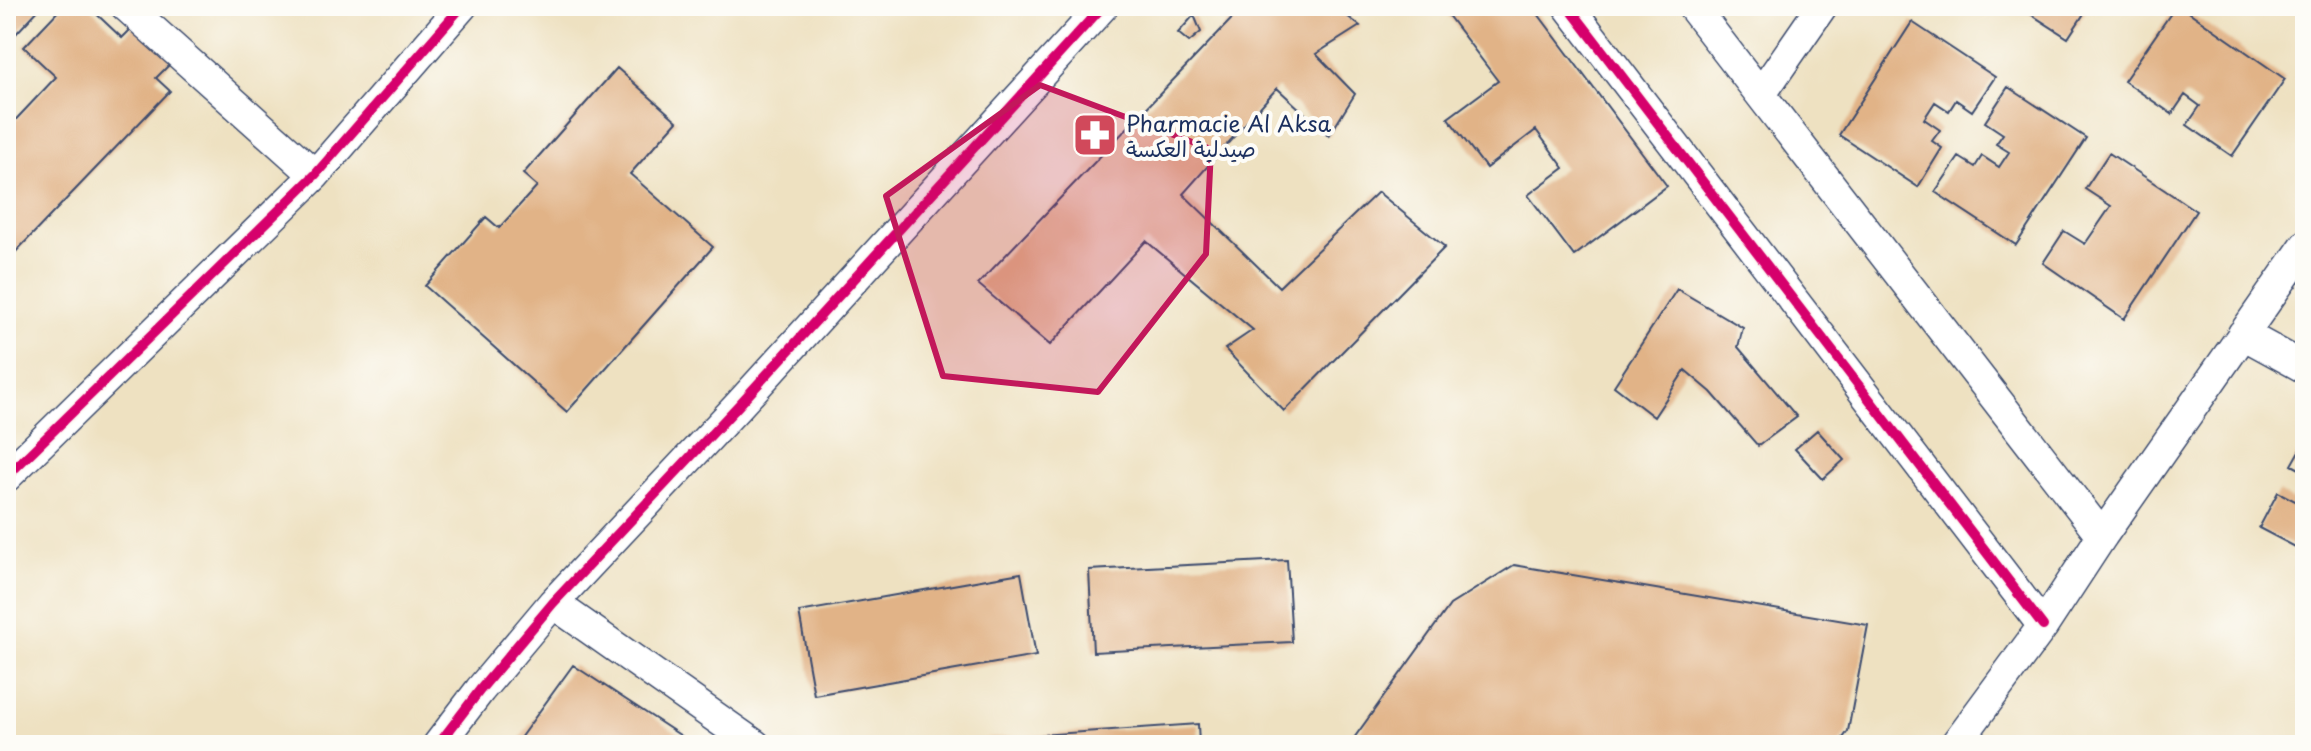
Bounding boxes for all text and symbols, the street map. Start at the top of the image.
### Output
place label: Pharmacie Al Aksa صيدلية العكسة [1126,106,1332,164]
pharmacy icon: Pharmacie Al Aksa صيدلية العكسة [1071,111,1119,159]

